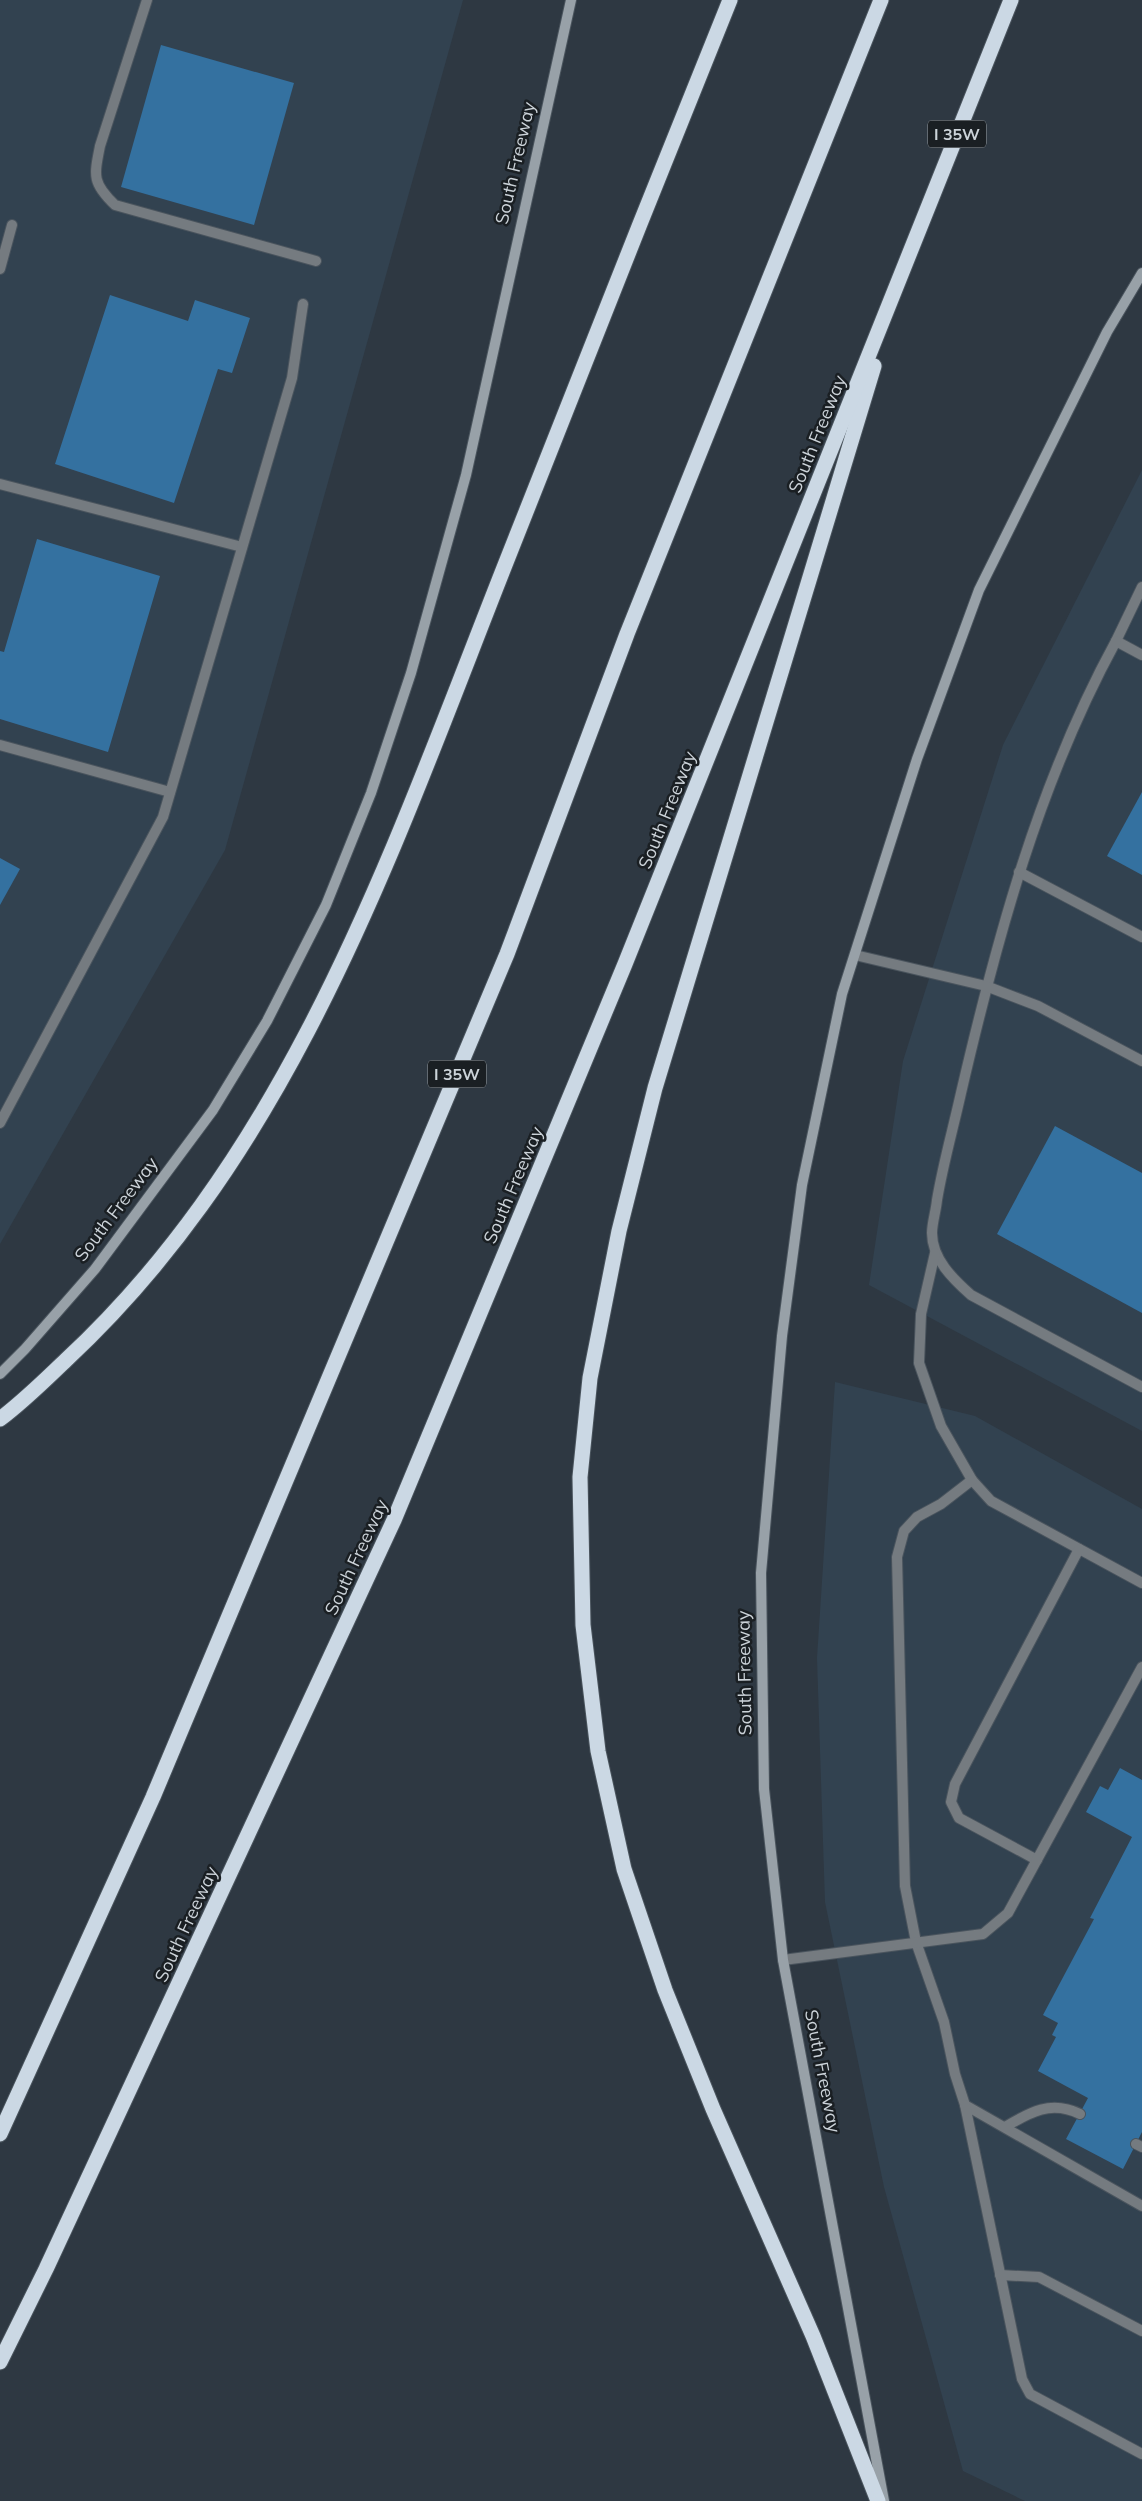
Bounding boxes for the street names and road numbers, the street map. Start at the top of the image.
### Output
street label: South Freeway [490,99,540,226]
road number: I 35W [928,120,986,148]
street label: South Freeway [783,371,851,496]
street label: South Freeway [633,747,701,872]
road number: I 35W [428,1060,486,1088]
street label: South Freeway [478,1123,548,1247]
street label: South Freeway [69,1152,163,1266]
street label: South Freeway [319,1495,393,1618]
street label: South Freeway [731,1610,757,1736]
street label: South Freeway [149,1862,223,1985]
street label: South Freeway [800,2007,846,2135]

